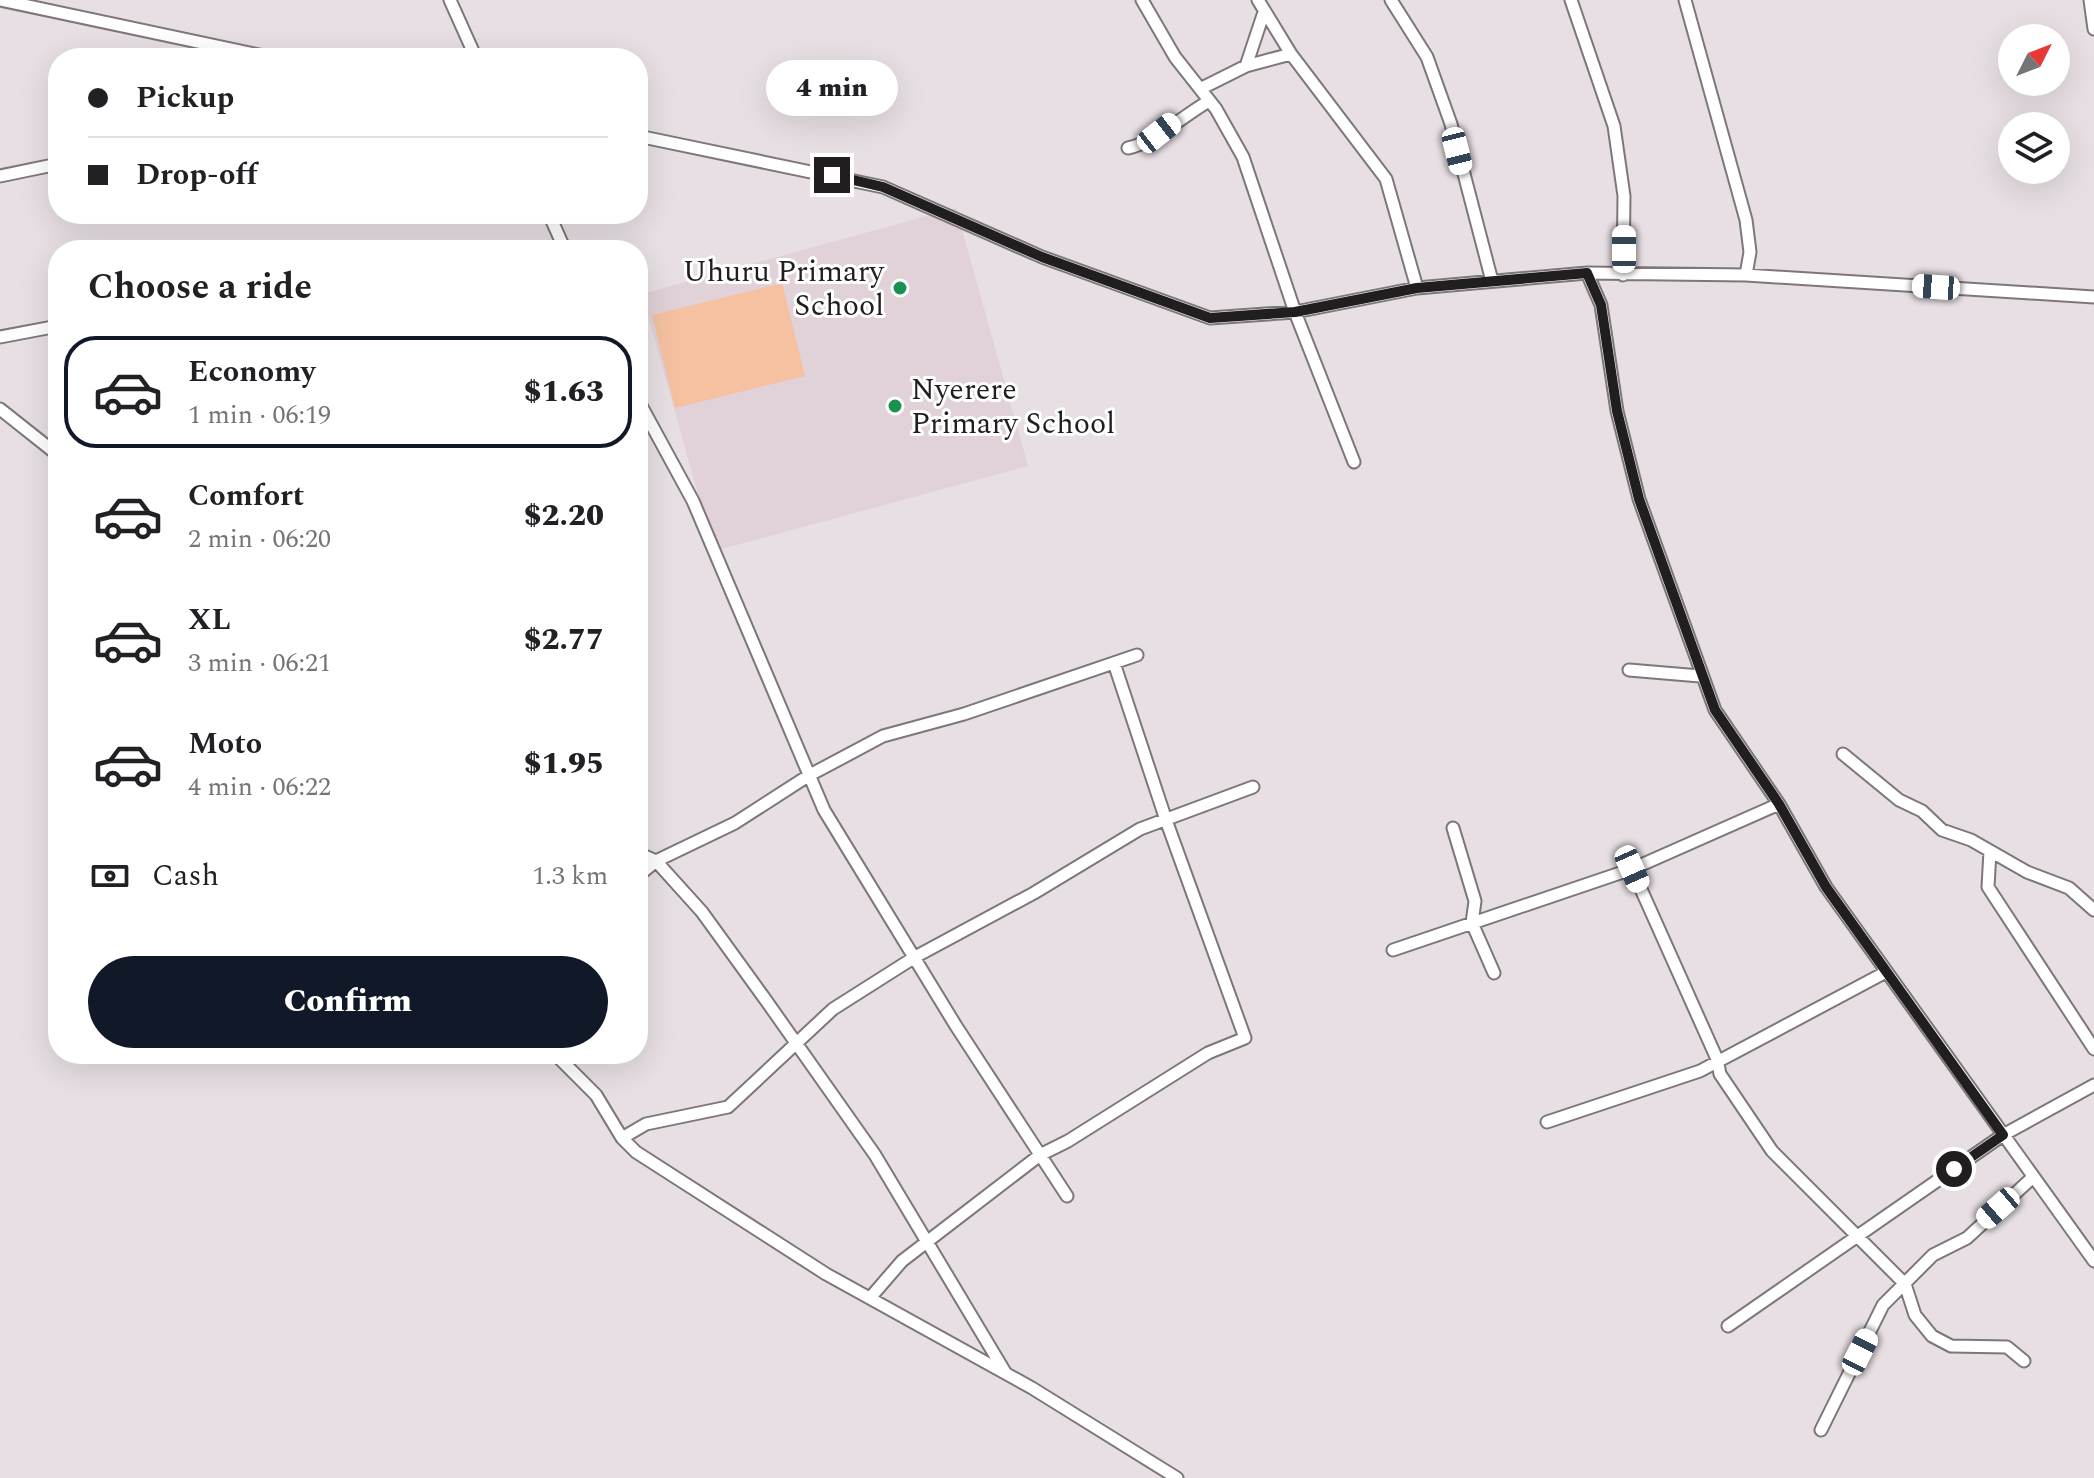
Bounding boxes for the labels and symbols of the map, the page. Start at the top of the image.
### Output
north arrow [1998,24,2070,96]
callout: 4 min [766,59,898,115]
car [1133,109,1185,157]
car [1440,125,1474,177]
route end [814,157,850,193]
car [1612,225,1636,273]
place label: Uhuru Primary School [683,249,886,329]
car [1911,273,1961,301]
marker: Uhuru Primary School [891,279,909,297]
place label: Nyerere Primary School [911,367,1115,447]
marker: Nyerere Primary School [886,397,904,415]
car [1611,842,1653,896]
route start [1936,1151,1972,1187]
car [1972,1183,2024,1233]
car [1838,1325,1882,1379]

